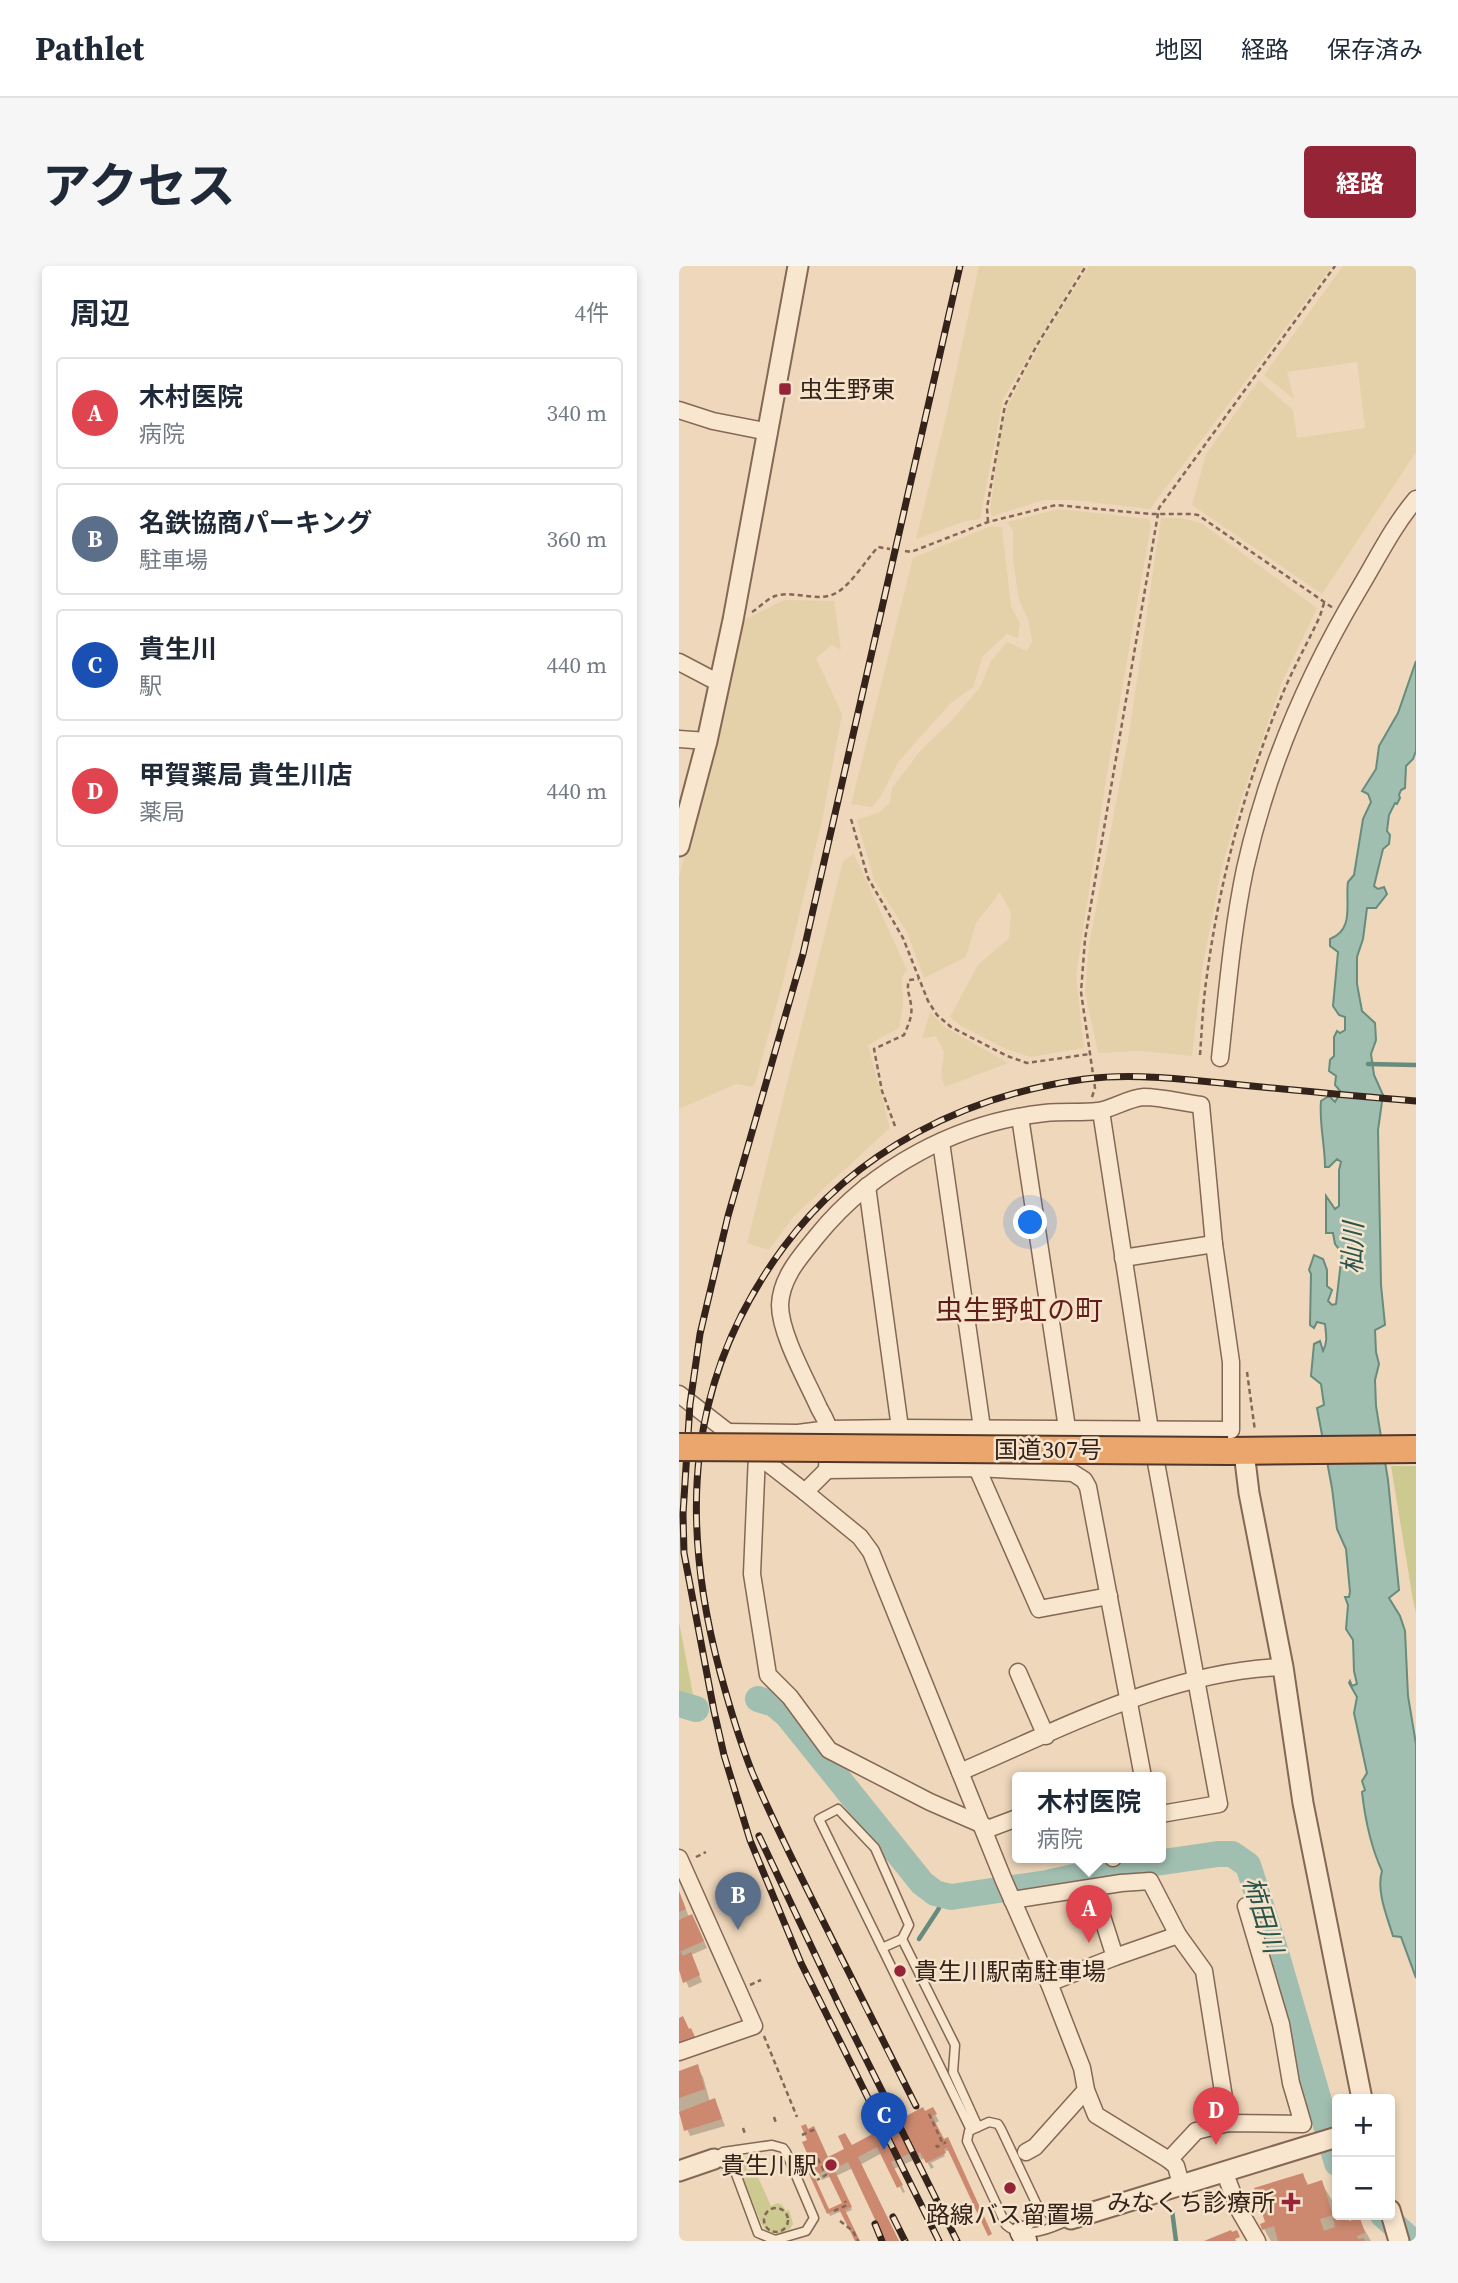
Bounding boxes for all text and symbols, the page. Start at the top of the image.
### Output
text: Pathlet [35,26,144,71]
text: 地図 [1155,33,1203,66]
text: 経路 [1241,33,1289,66]
text: 保存済み [1327,33,1423,66]
button: 経路 [1304,146,1416,218]
text: アクセス [42,152,236,219]
text: 周辺 [70,293,130,334]
text: 4件 [575,297,609,329]
place label: 虫生野東 [799,373,895,406]
text: 木村医院 [139,379,243,415]
marker: 虫生野東 [777,381,793,397]
text: A [87,397,103,429]
text: 340 m [546,397,607,429]
text: 病院 [139,418,185,450]
text: 名鉄協商パーキング [139,505,372,541]
text: B [88,523,102,555]
text: 360 m [546,523,607,555]
text: 駐車場 [139,544,208,576]
text: 貴生川 [139,631,217,667]
text: C [88,649,102,681]
text: 440 m [546,649,607,681]
text: 駅 [139,670,162,702]
text: 甲賀薬局 貴生川店 [139,757,353,793]
text: D [87,775,103,807]
text: 440 m [546,775,607,807]
text: 薬局 [139,796,185,828]
your location [1013,1205,1047,1239]
water label: 杣川 [1335,1219,1372,1274]
district label: 虫生野虹の町 [935,1291,1103,1329]
street label: 国道307号 [994,1433,1102,1466]
popup [1012,1772,1166,1863]
text: 木村医院 [1037,1784,1141,1820]
text: 病院 [1037,1823,1083,1855]
pin: B [715,1872,761,1930]
water label: 柿田川 [1234,1872,1292,1960]
pin: A [1066,1885,1112,1943]
place label: 貴生川駅南駐車場 [914,1955,1106,1988]
marker: 貴生川駅南駐車場 [892,1963,908,1979]
pin: D [1193,2087,1239,2145]
pin: C [861,2092,907,2150]
map controls [1332,2094,1395,2220]
button: + [1332,2094,1395,2157]
place label: 貴生川駅 [721,2149,817,2182]
marker: 貴生川駅 [823,2157,839,2173]
button: − [1332,2157,1395,2220]
marker: 路線バス留置場 [1002,2180,1018,2196]
place label: みなくち診療所 [1107,2186,1275,2219]
marker: みなくち診療所 [1281,2192,1301,2212]
place label: 路線バス留置場 [926,2198,1094,2231]

